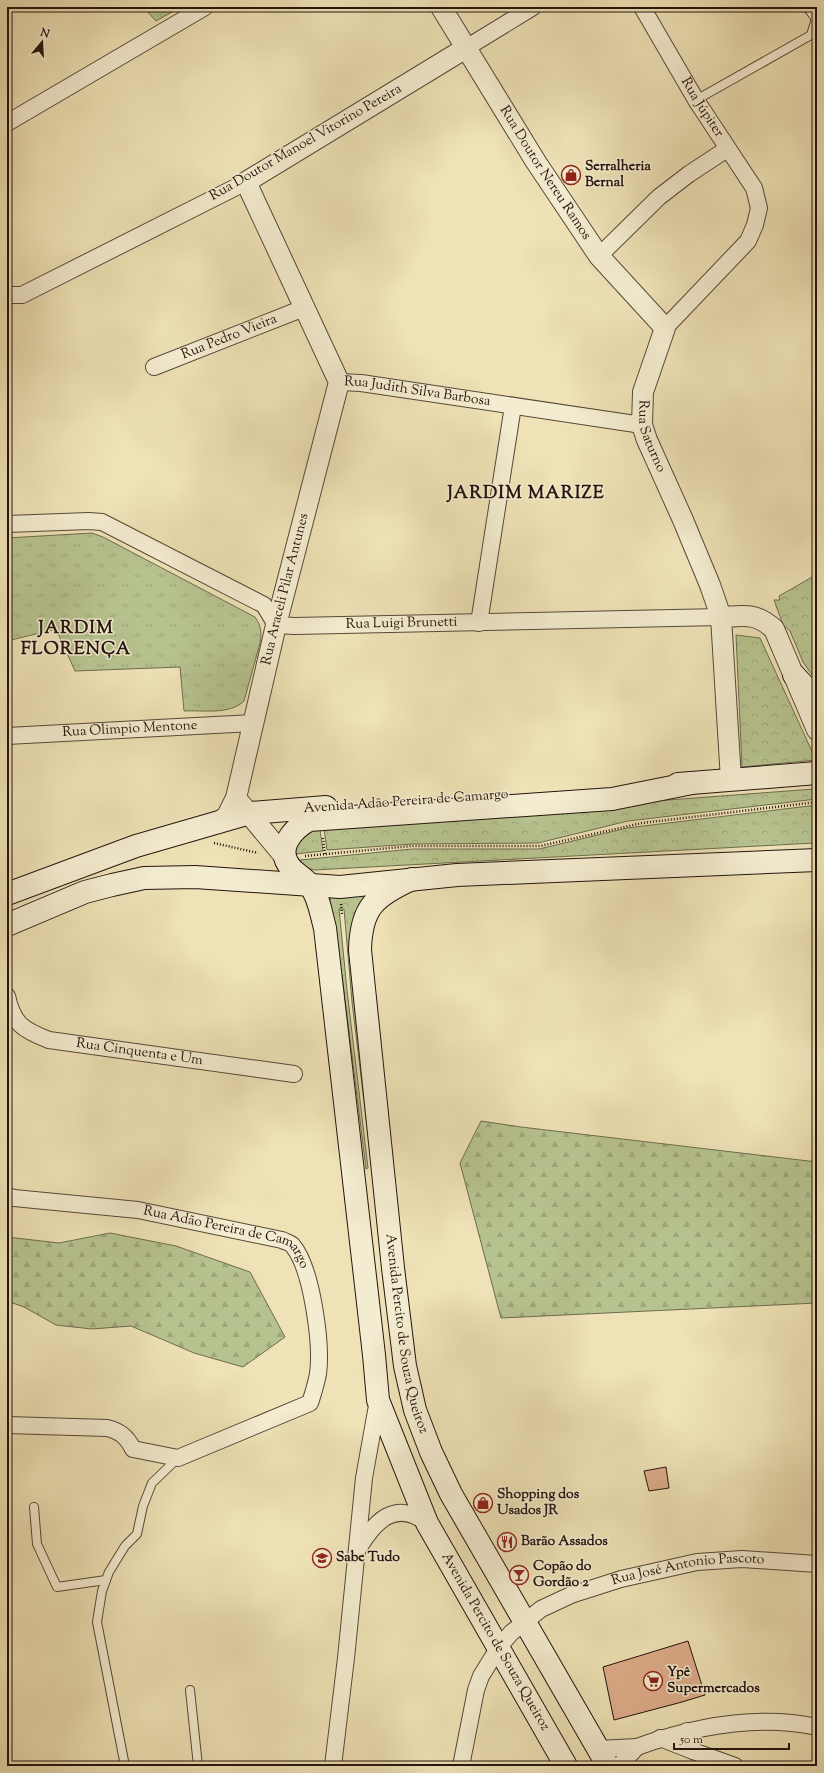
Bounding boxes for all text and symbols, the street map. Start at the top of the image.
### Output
north arrow [22,22,62,62]
text: N [37,24,52,42]
street label: Rua Júpiter [675,74,729,142]
street label: Rua Doutor Manoel Vitorino Pereira [206,79,406,206]
street label: Rua Doutor Nereu Ramos [494,102,596,244]
place label: Serralheria Bernal [585,157,652,193]
shop icon: Serralheria Bernal [560,164,582,186]
street label: Rua Pedro Vieira [179,309,281,365]
street label: Rua Judith Silva Barbosa [344,372,492,412]
street label: Rua Saturno [632,399,671,476]
district label: JARDIM MARIZE [445,481,605,507]
street label: Rua Araceli Pilar Antunes [257,511,315,667]
street label: Rua Luigi Brunetti [345,613,458,635]
district label: JARDIM FLORENÇA [21,616,131,663]
street label: Rua Olimpio Mentone [62,716,198,743]
street label: Avenida Adão Pereira de Camargo [303,785,510,819]
street label: Rua Cinquenta e Um [75,1034,204,1071]
street label: Rua Adão Pereira de Camargo [141,1201,314,1272]
street label: Avenida Percito de Souza Queiroz [379,1233,433,1437]
place label: Shopping dos Usados JR [497,1485,580,1521]
shop icon: Shopping dos Usados JR [472,1492,494,1514]
restaurant icon: Barão Assados [496,1531,518,1553]
place label: Barão Assados [521,1532,608,1552]
school or university icon: Sabe Tudo [311,1547,333,1569]
place label: Sabe Tudo [336,1548,400,1568]
street label: Avenida Percito de Souza Queiroz [436,1549,554,1735]
street label: Rua José Antonio Pascoto [609,1549,765,1591]
place label: Copão do Gordão 2 [533,1557,592,1593]
bar icon: Copão do Gordão 2 [508,1564,530,1586]
place label: Ypê Supermercados [667,1663,760,1699]
supermarket icon: Ypê Supermercados [642,1670,664,1692]
scale bar [674,1725,789,1751]
text: 50 m [679,1731,703,1749]

